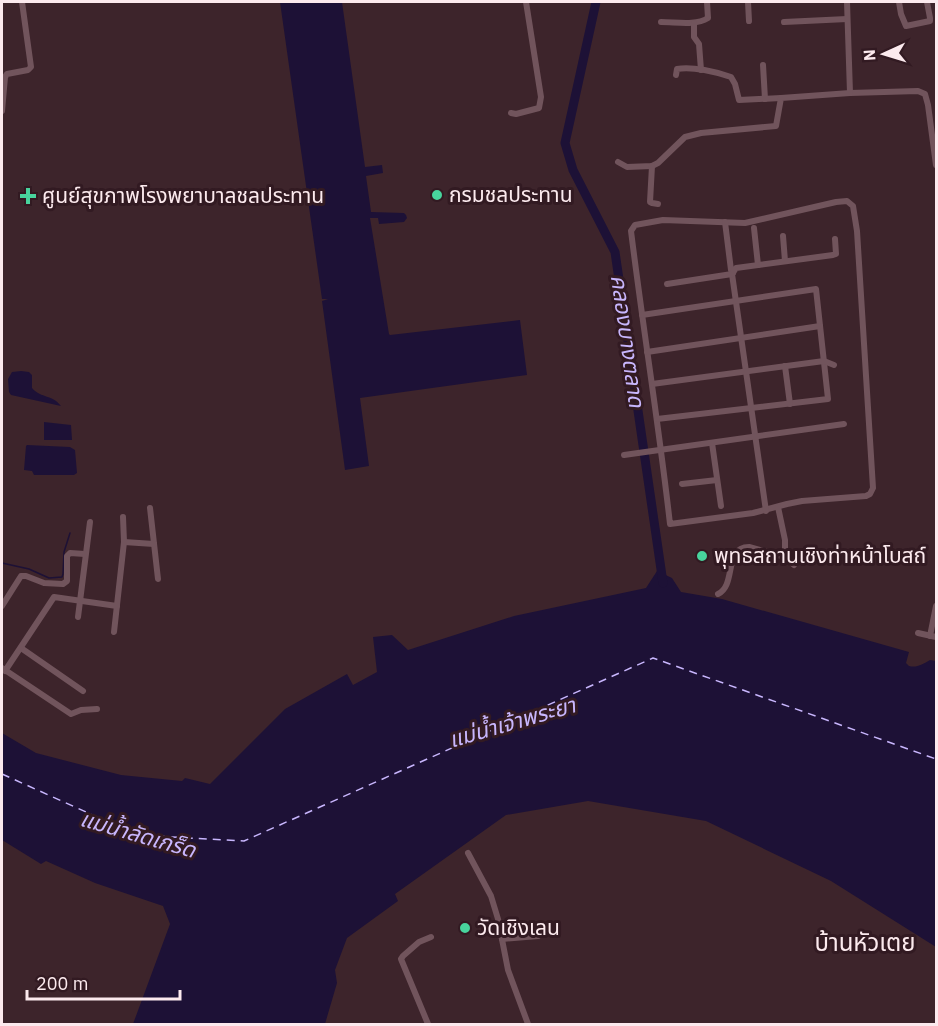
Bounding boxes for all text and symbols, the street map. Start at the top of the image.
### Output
north arrow [854,24,914,84]
text: N [859,49,879,62]
place label: กรมชลประทาน [449,180,573,208]
place label: ศูนย์สุขภาพโรงพยาบาลชลประทาน [42,181,324,209]
marker: ศูนย์สุขภาพโรงพยาบาลชลประทาน [19,187,37,205]
marker: กรมชลประทาน [430,188,444,202]
water label: คลองบางตลาด [605,273,652,411]
place label: พุทธสถานเชิงท่าหน้าโบสถ์ [714,541,926,569]
marker: พุทธสถานเชิงท่าหน้าโบสถ์ [695,549,709,563]
water label: แม่น้ำเจ้าพระยา [445,689,580,753]
water label: แม่น้ำลัดเกร็ด [77,803,200,864]
place label: วัดเชิงเลน [477,913,560,941]
marker: วัดเชิงเลน [458,921,472,935]
district label: บ้านหัวเตย [814,926,916,958]
scale bar [27,963,180,1001]
text: 200 m [36,972,88,995]

